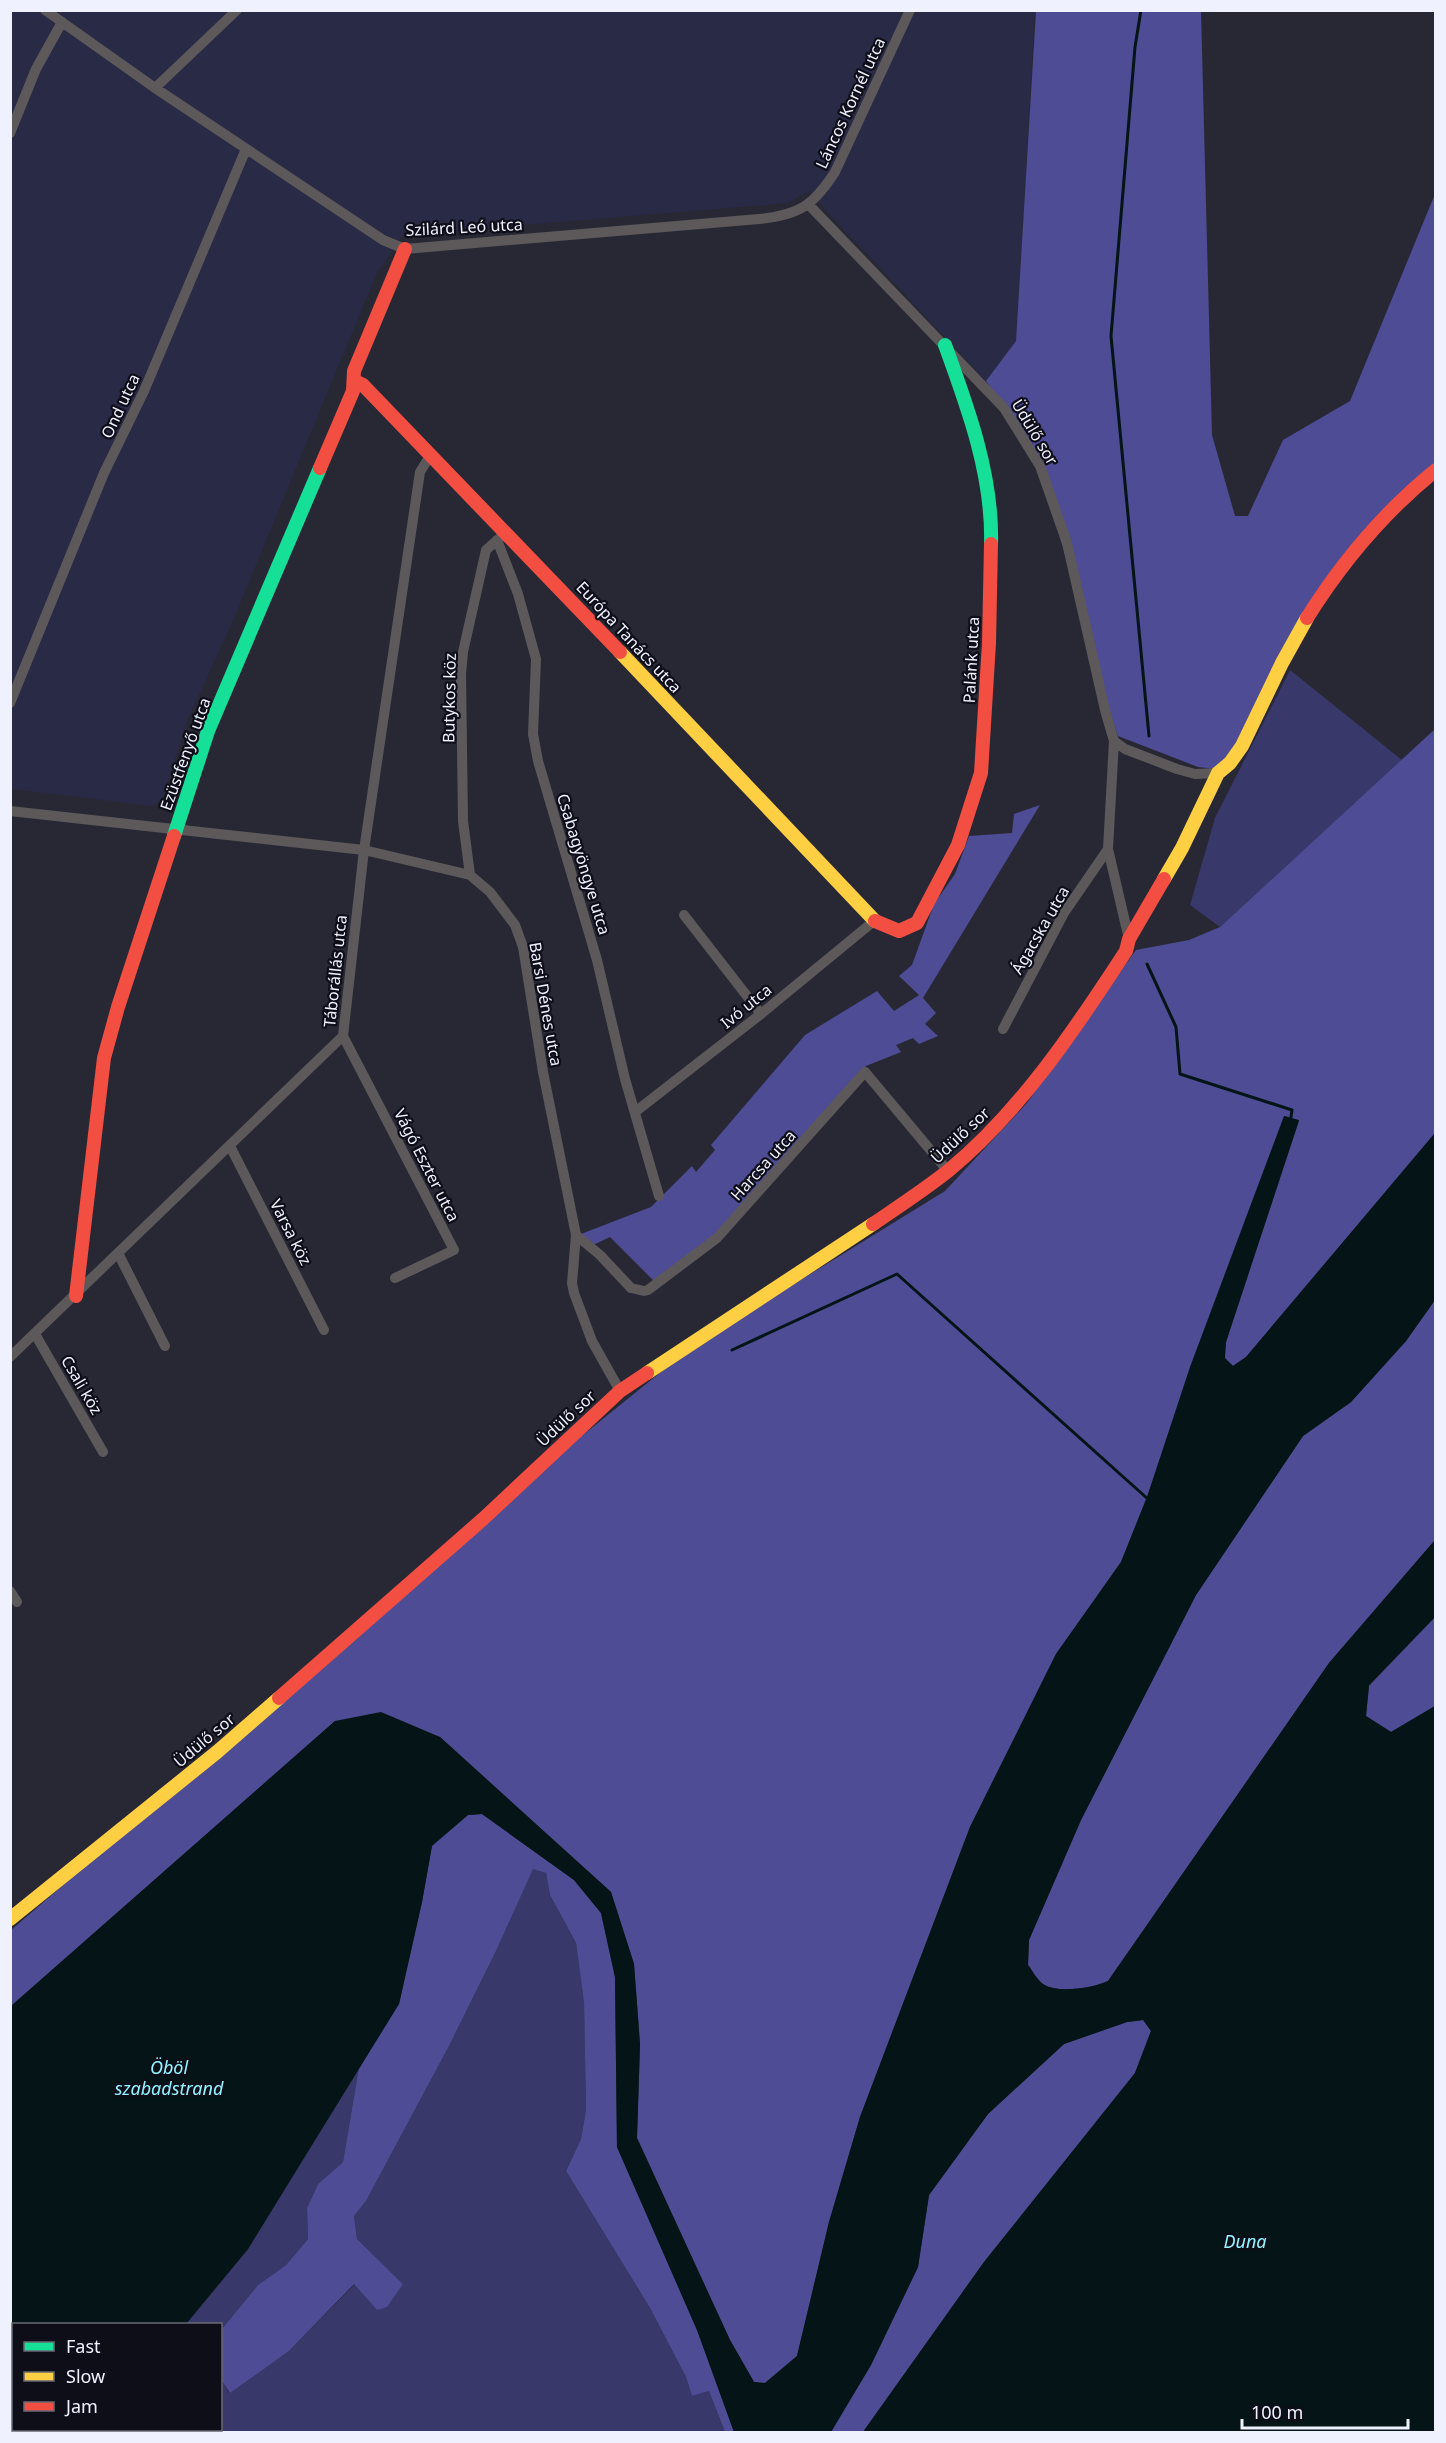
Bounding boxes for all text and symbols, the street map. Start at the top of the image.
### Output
street label: Láncos Kornél utca [810,34,890,172]
street label: Szilárd Leó utca [405,213,523,241]
street label: Ond utca [96,370,144,442]
street label: Üdülő sor [1007,395,1064,469]
street label: Európa Tanács utca [572,576,686,698]
street label: Palánk utca [958,616,984,704]
street label: Butykos köz [437,653,461,743]
street label: Ezüstfenyő utca [154,695,216,813]
street label: Csabagyöngye utca [552,791,616,937]
street label: Ágacska utca [1006,882,1074,978]
street label: Táborállás utca [318,914,352,1028]
street label: Barsi Dénes utca [524,940,568,1068]
street label: Ivó utca [716,979,776,1033]
street label: Üdülő sor [926,1102,995,1168]
street label: Vágó Eszter utca [389,1105,465,1225]
street label: Harcsa utca [725,1125,801,1205]
street label: Varsa köz [265,1195,317,1269]
street label: Csali köz [56,1351,108,1419]
street label: Üdülő sor [532,1385,601,1451]
street label: Üdülő sor [169,1708,239,1772]
water label: Öböl szabadstrand [115,2055,224,2100]
water label: Duna [1223,2229,1267,2253]
legend [12,2323,222,2431]
text: Fast [66,2334,101,2358]
text: Slow [66,2364,105,2388]
scale bar [1242,2392,1408,2430]
text: Jam [64,2394,98,2418]
text: 100 m [1251,2400,1303,2424]

